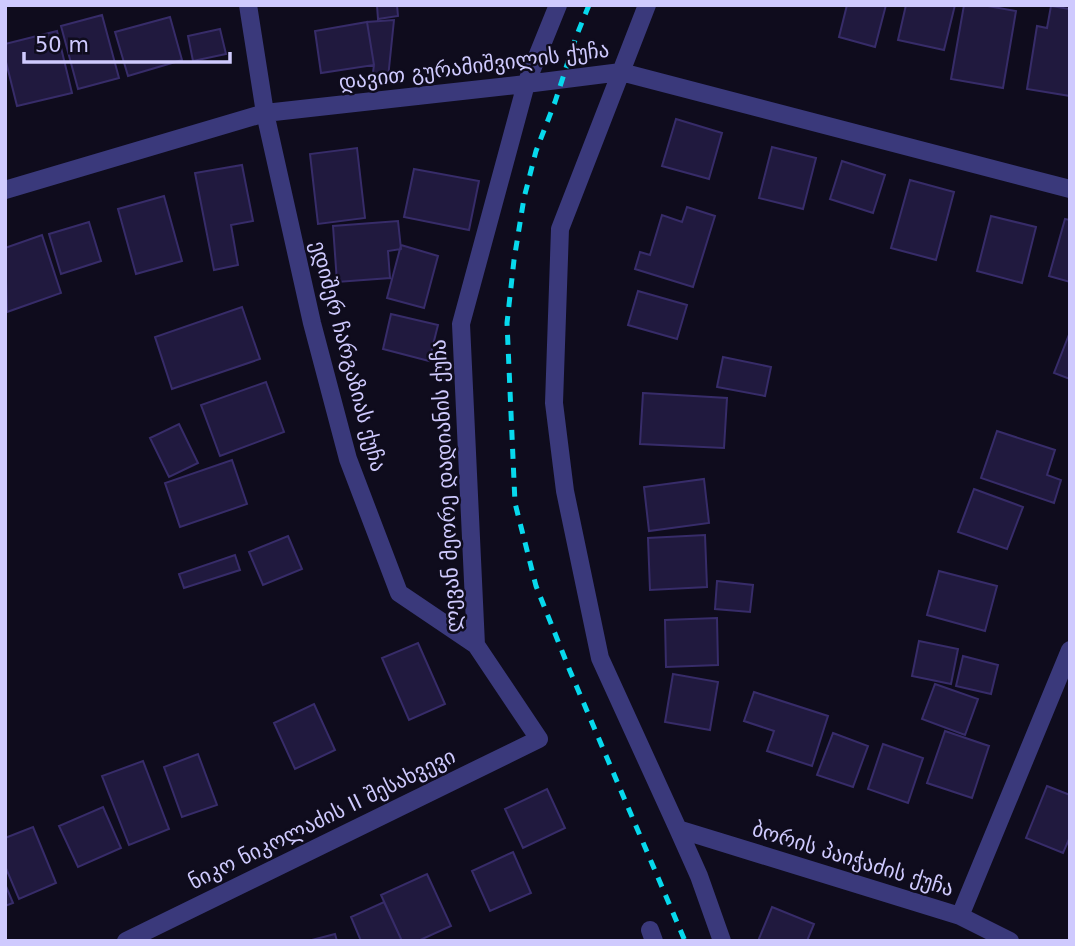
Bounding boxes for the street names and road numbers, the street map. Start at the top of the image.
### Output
street label: დავით გურამიშვილის ქუჩა [337,38,611,94]
street label: ედიშერ ჩარგაზიას ქუჩა [306,238,390,474]
street label: ლევან მეორე დადიანის ქუჩა [426,339,466,633]
street label: ნიკო ნიკოლაძის II შესახვევი [185,744,459,894]
street label: ბორის პაიჭაძის ქუჩა [749,817,957,901]

